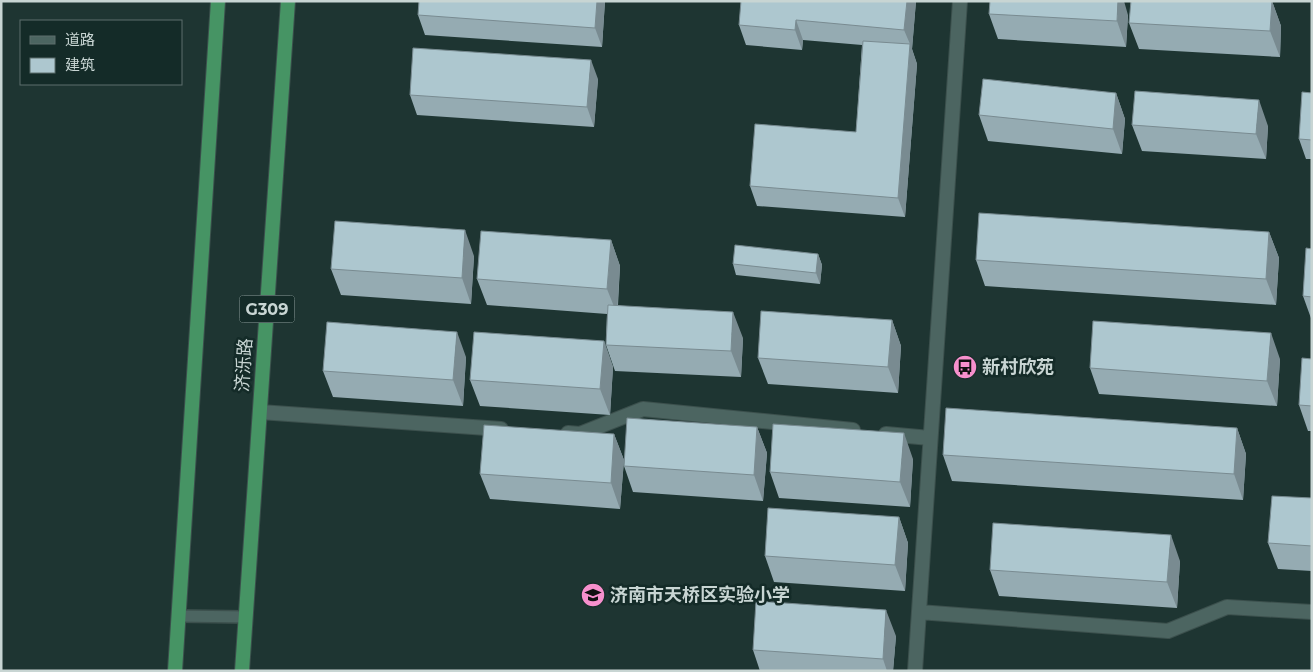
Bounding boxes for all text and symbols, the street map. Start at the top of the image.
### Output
legend [20,20,182,85]
text: 道路 [65,30,95,49]
text: 建筑 [65,55,95,74]
road number: G309 [240,296,294,322]
street label: 济泺路 [231,337,257,393]
bus stop icon: 新村欣苑 [952,354,978,380]
place label: 新村欣苑 [982,356,1054,378]
school or university icon: 济南市天桥区实验小学 [580,582,606,608]
place label: 济南市天桥区实验小学 [610,584,790,606]

